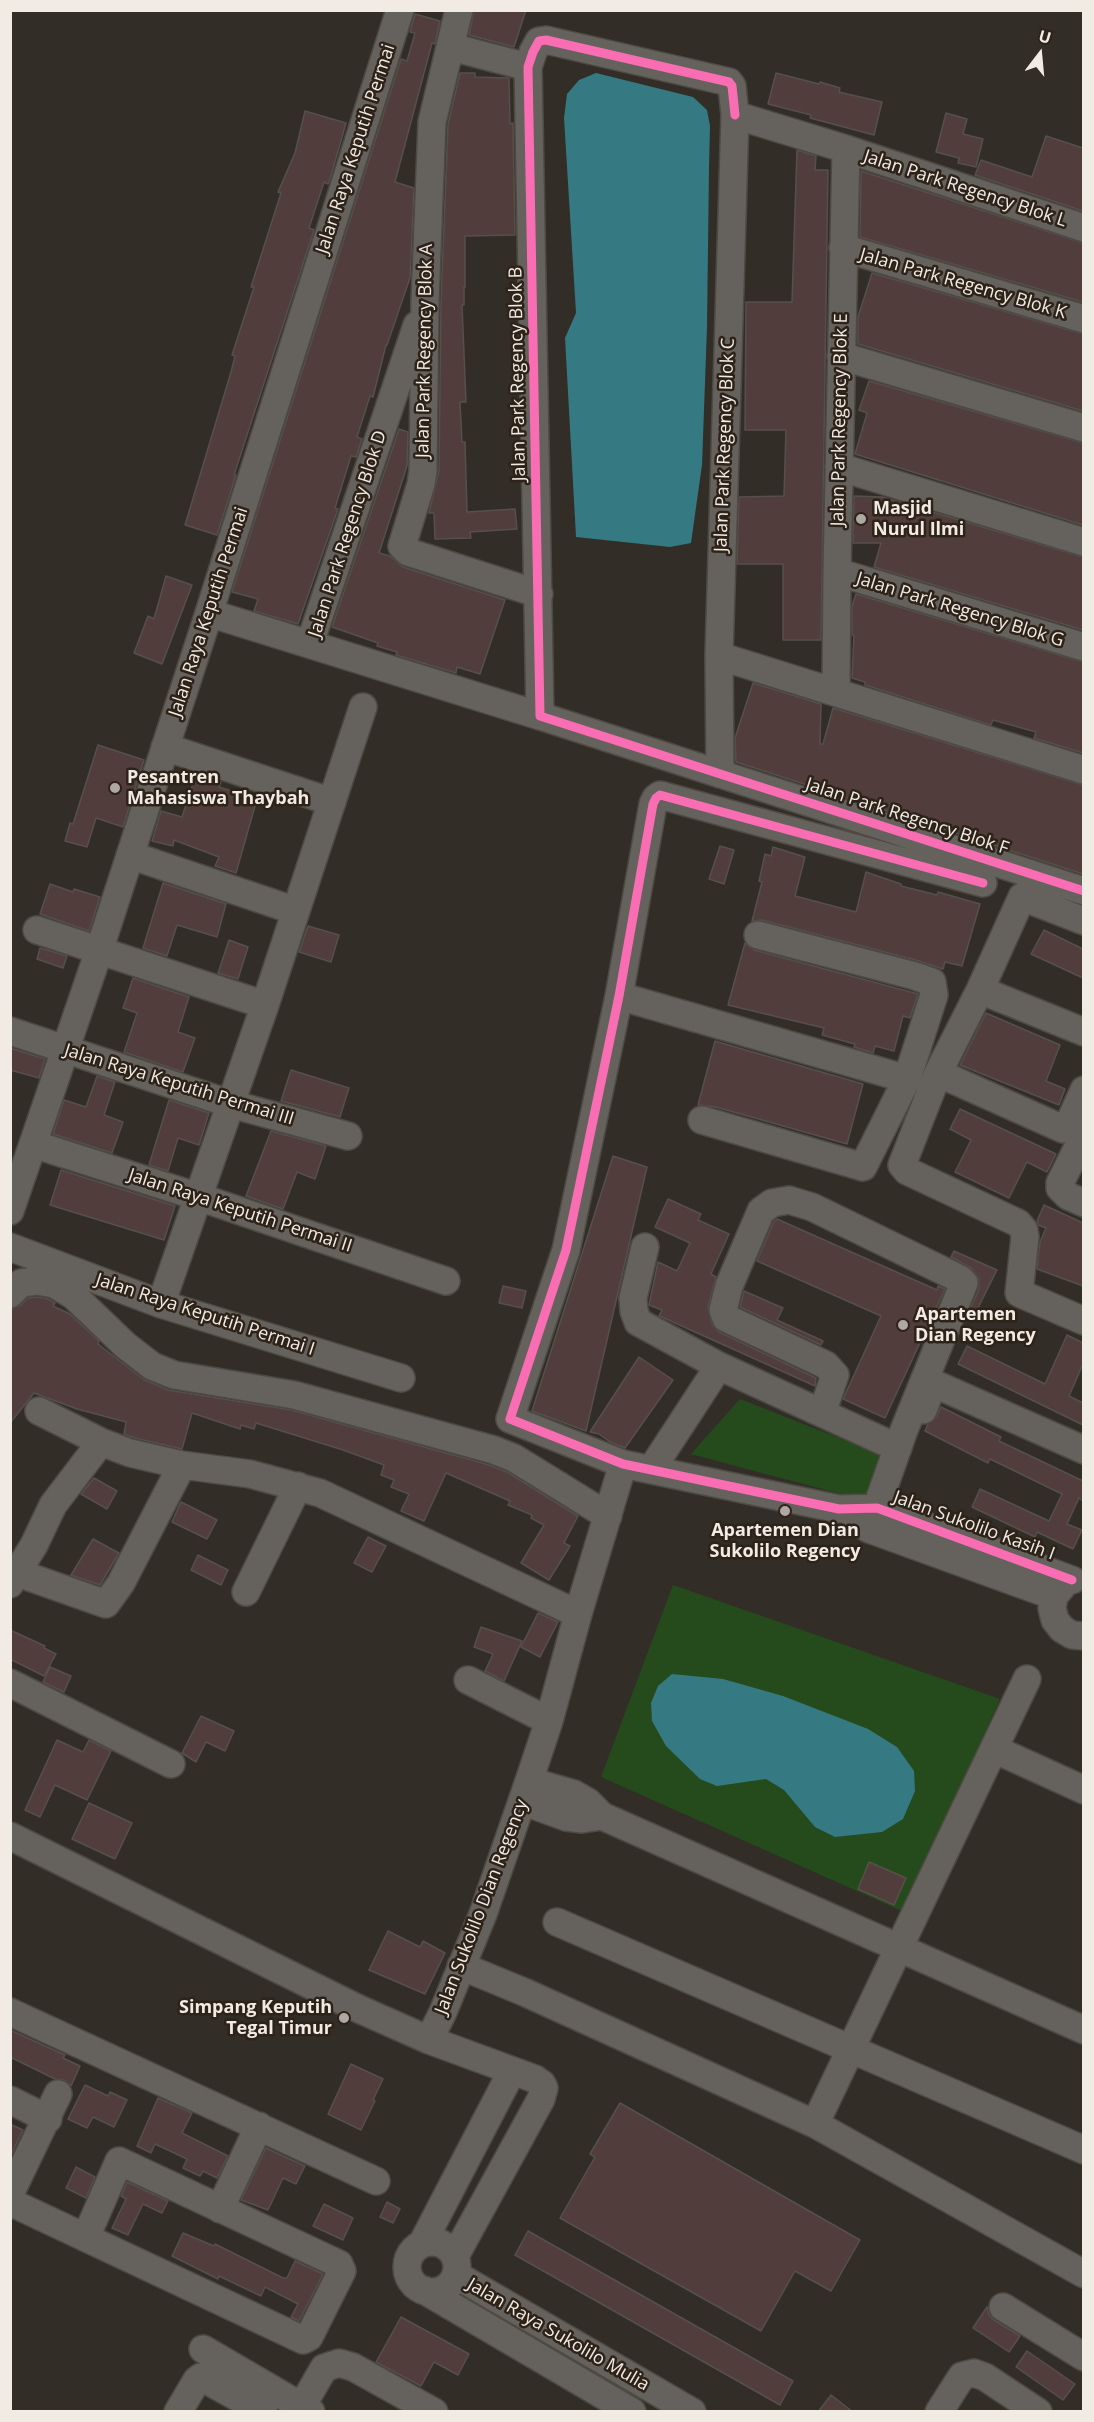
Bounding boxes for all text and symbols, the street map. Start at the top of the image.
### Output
north arrow [1010,24,1070,84]
text: U [1036,24,1054,49]
street label: Jalan Raya Keputih Permai [312,41,400,257]
street label: Jalan Park Regency Blok L [861,146,1069,232]
street label: Jalan Park Regency Blok A [412,244,438,458]
street label: Jalan Park Regency Blok K [857,244,1069,324]
street label: Jalan Park Regency Blok B [505,267,531,481]
street label: Jalan Park Regency Blok E [827,313,853,527]
street label: Jalan Park Regency Blok C [710,338,740,552]
street label: Jalan Park Regency Blok D [304,428,392,640]
place label: Masjid Nurul Ilmi [873,498,964,540]
street label: Jalan Raya Keputih Permai [165,504,253,720]
marker: Masjid Nurul Ilmi [854,512,868,526]
street label: Jalan Park Regency Blok G [854,568,1066,652]
place label: Pesantren Mahasiswa Thaybah [127,767,309,810]
street label: Jalan Park Regency Blok F [803,774,1011,860]
marker: Pesantren Mahasiswa Thaybah [108,781,122,795]
street label: Jalan Raya Keputih Permai III [62,1040,296,1130]
street label: Jalan Raya Keputih Permai II [125,1165,355,1257]
street label: Jalan Raya Keputih Permai I [93,1269,317,1361]
place label: Apartemen Dian Regency [915,1304,1036,1346]
marker: Apartemen Dian Regency [896,1318,910,1332]
street label: Jalan Sukolilo Kasih I [890,1487,1058,1565]
marker: Apartemen Dian Sukolilo Regency [778,1504,792,1518]
place label: Apartemen Dian Sukolilo Regency [710,1520,860,1562]
street label: Jalan Sukolilo Dian Regency [431,1796,533,2018]
place label: Simpang Keputih Tegal Timur [179,1997,332,2040]
marker: Simpang Keputih Tegal Timur [337,2011,351,2025]
street label: Jalan Raya Sukolilo Mulia [463,2274,653,2396]

